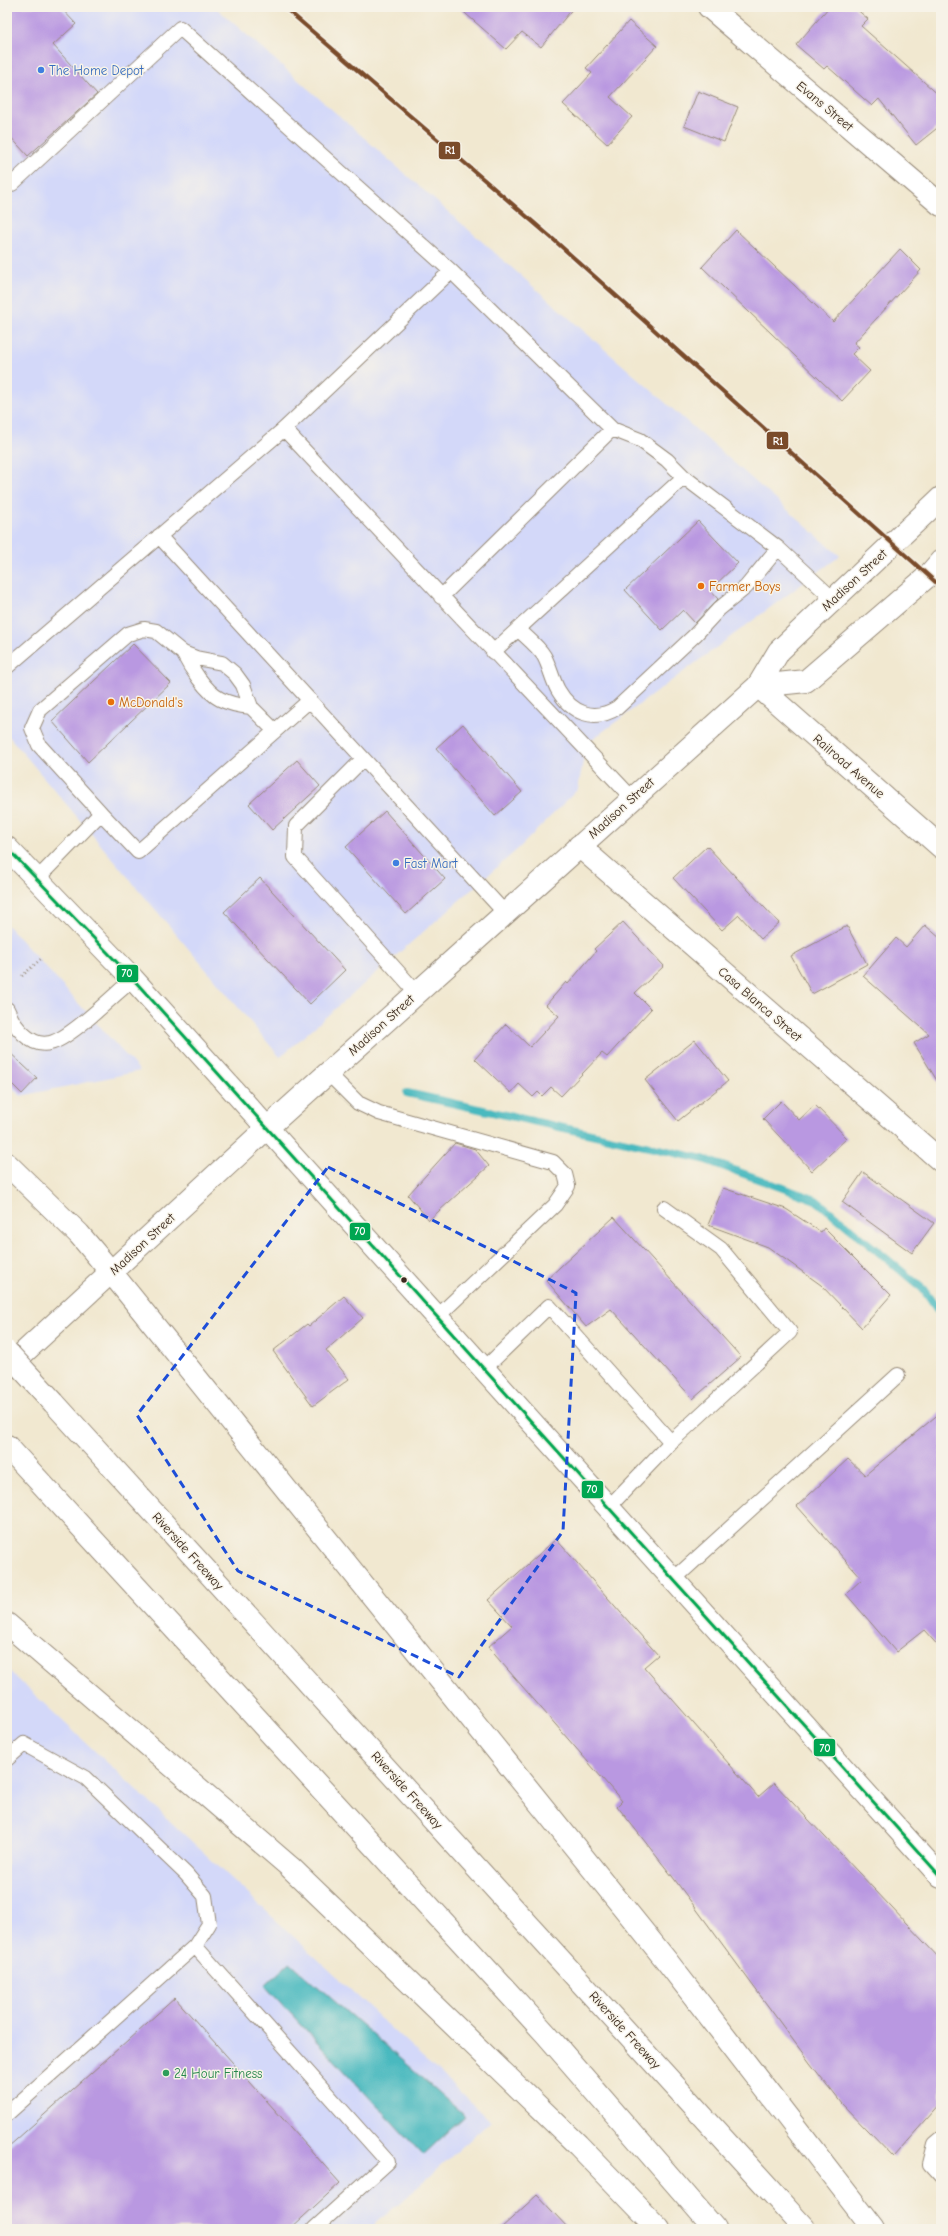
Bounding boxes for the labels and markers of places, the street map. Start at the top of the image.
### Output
place label: The Home Depot [49,63,145,78]
marker: The Home Depot [36,65,46,75]
place label: Farmer Boys [709,579,781,594]
marker: Farmer Boys [696,581,706,591]
place label: McDonald's [119,695,183,710]
marker: McDonald's [106,697,116,707]
place label: Fast Mart [404,856,459,871]
marker: Fast Mart [391,858,401,868]
unlabelled marker [399,1275,409,1285]
place label: 24 Hour Fitness [174,2066,262,2081]
marker: 24 Hour Fitness [161,2068,171,2078]

